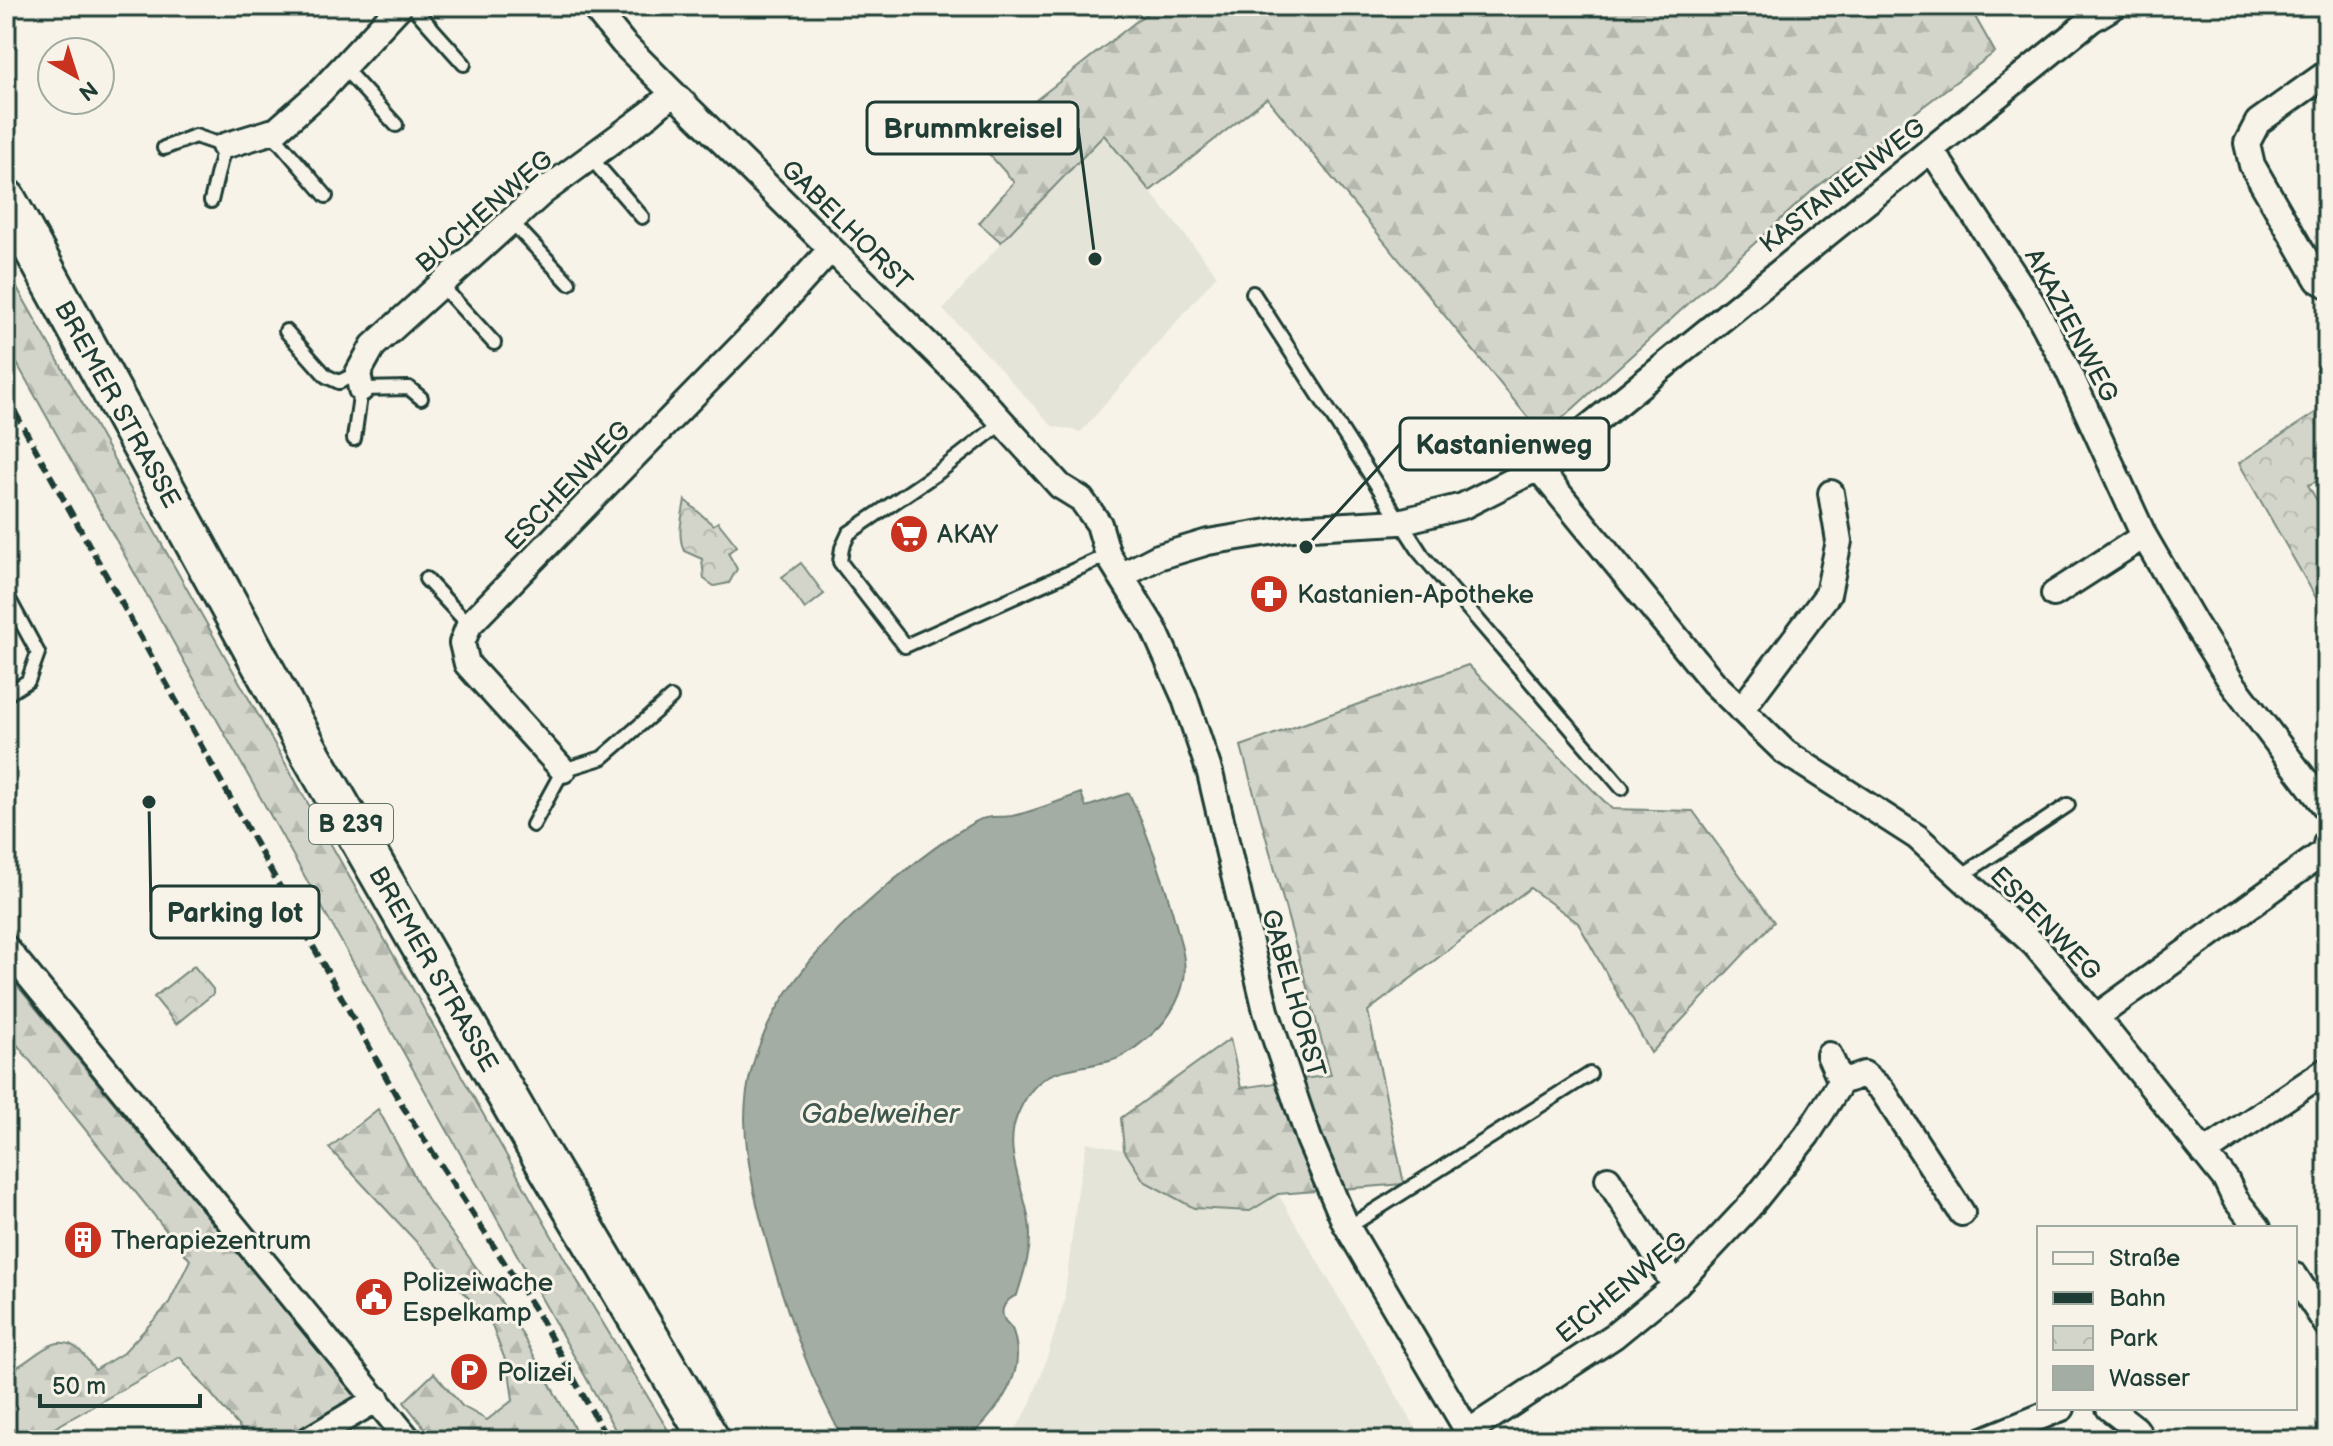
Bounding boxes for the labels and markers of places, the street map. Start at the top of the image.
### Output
callout: Brummkreisel [867,102,1078,154]
callout: Kastanienweg [1400,418,1609,470]
supermarket icon: AKAY [888,513,930,555]
place label: AKAY [937,520,999,551]
pharmacy icon: Kastanien-Apotheke [1248,573,1290,615]
place label: Kastanien-Apotheke [1297,580,1534,611]
callout: Parking lot [151,886,319,938]
building icon: Therapiezentrum [62,1219,104,1261]
place label: Therapiezentrum [111,1226,311,1257]
place label: Polizeiwache Espelkamp [402,1268,553,1329]
public building icon: Polizeiwache Espelkamp [353,1276,395,1318]
parking icon: Polizei [448,1351,490,1393]
place label: Polizei [497,1358,573,1389]

